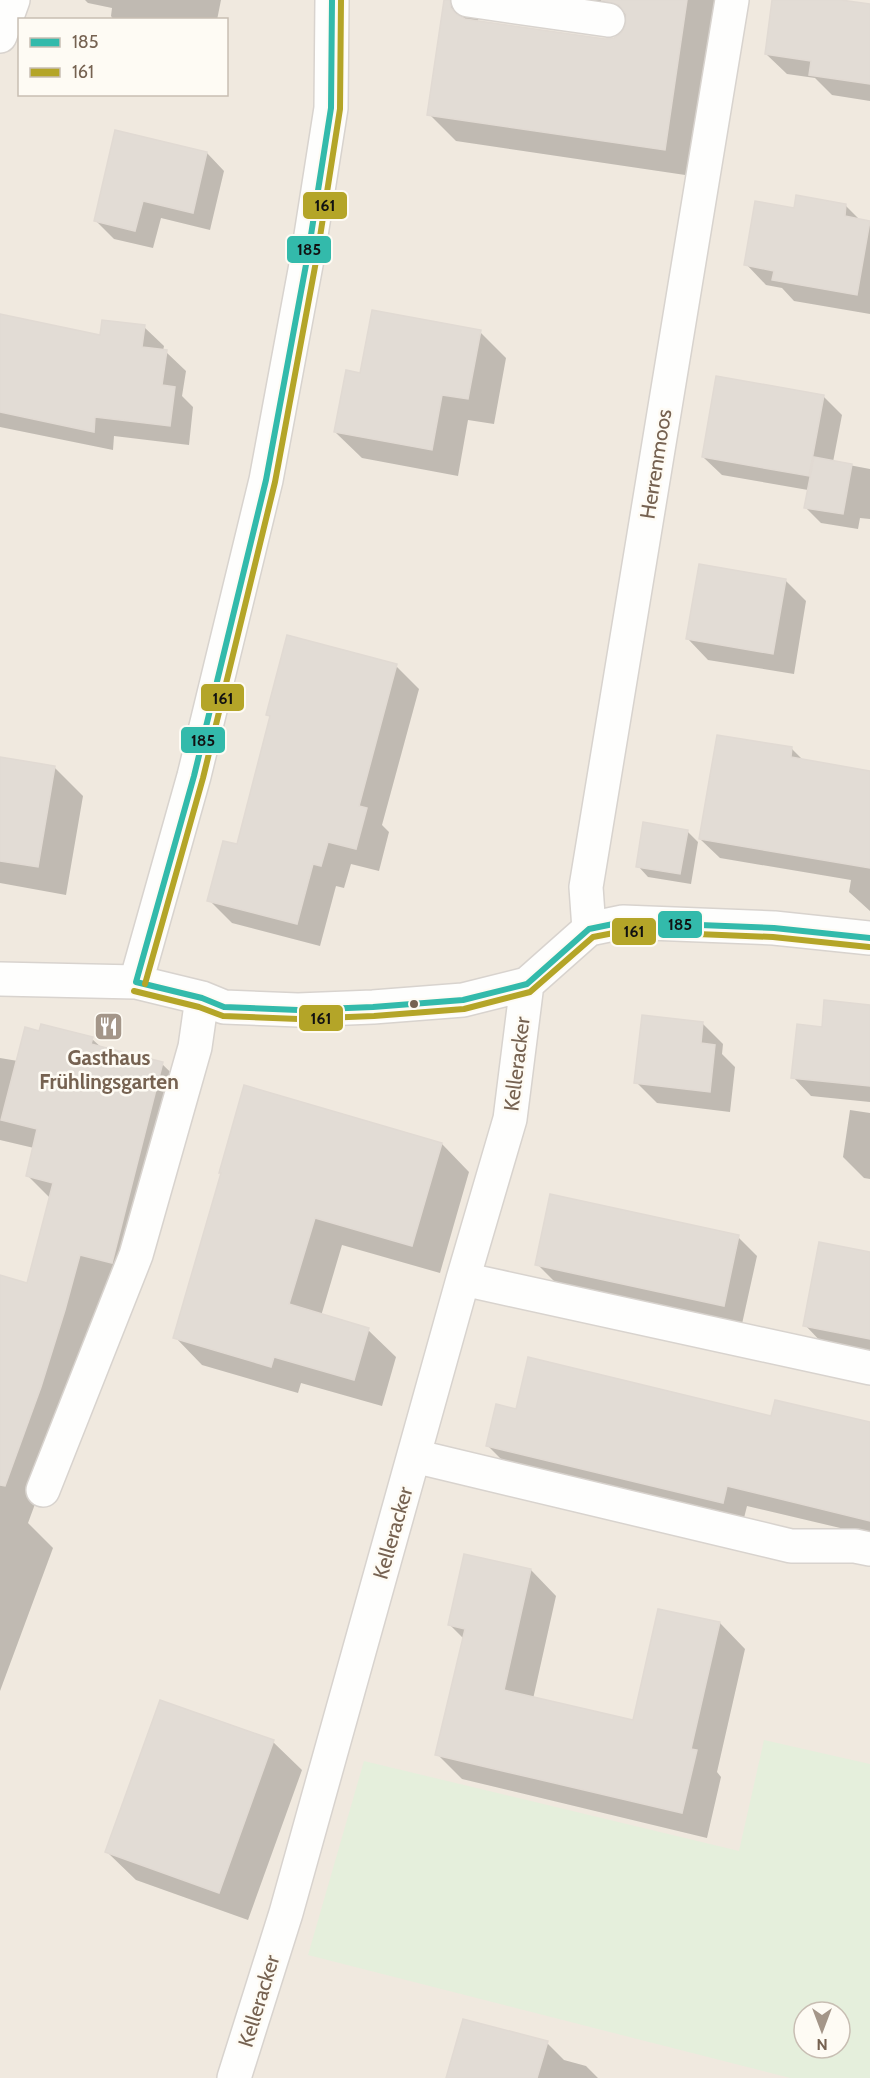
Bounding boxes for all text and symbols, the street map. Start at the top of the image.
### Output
legend [18,18,228,96]
text: 185 [72,31,99,53]
text: 161 [72,61,94,83]
line badge: 161 [302,191,348,220]
text: 161 [315,196,335,215]
line badge: 185 [286,235,332,264]
text: 185 [297,240,321,259]
street label: Herrenmoos [634,407,677,521]
line badge: 161 [200,683,245,712]
text: 161 [213,689,233,708]
line badge: 185 [180,726,226,754]
text: 185 [191,731,215,750]
line badge: 185 [657,910,703,939]
text: 185 [668,915,692,934]
line badge: 161 [611,917,657,946]
text: 161 [624,922,644,941]
unlabelled marker [408,998,420,1010]
line badge: 161 [298,1004,344,1032]
text: 161 [311,1009,331,1028]
restaurant icon: Gasthaus Frühlingsgarten [93,1011,125,1043]
street label: Kelleracker [498,1015,535,1113]
place label: Gasthaus Frühlingsgarten [39,1045,179,1094]
street label: Kelleracker [367,1483,418,1582]
street label: Kelleracker [233,1951,284,2050]
north arrow [792,2000,852,2060]
text: N [816,2035,828,2054]

